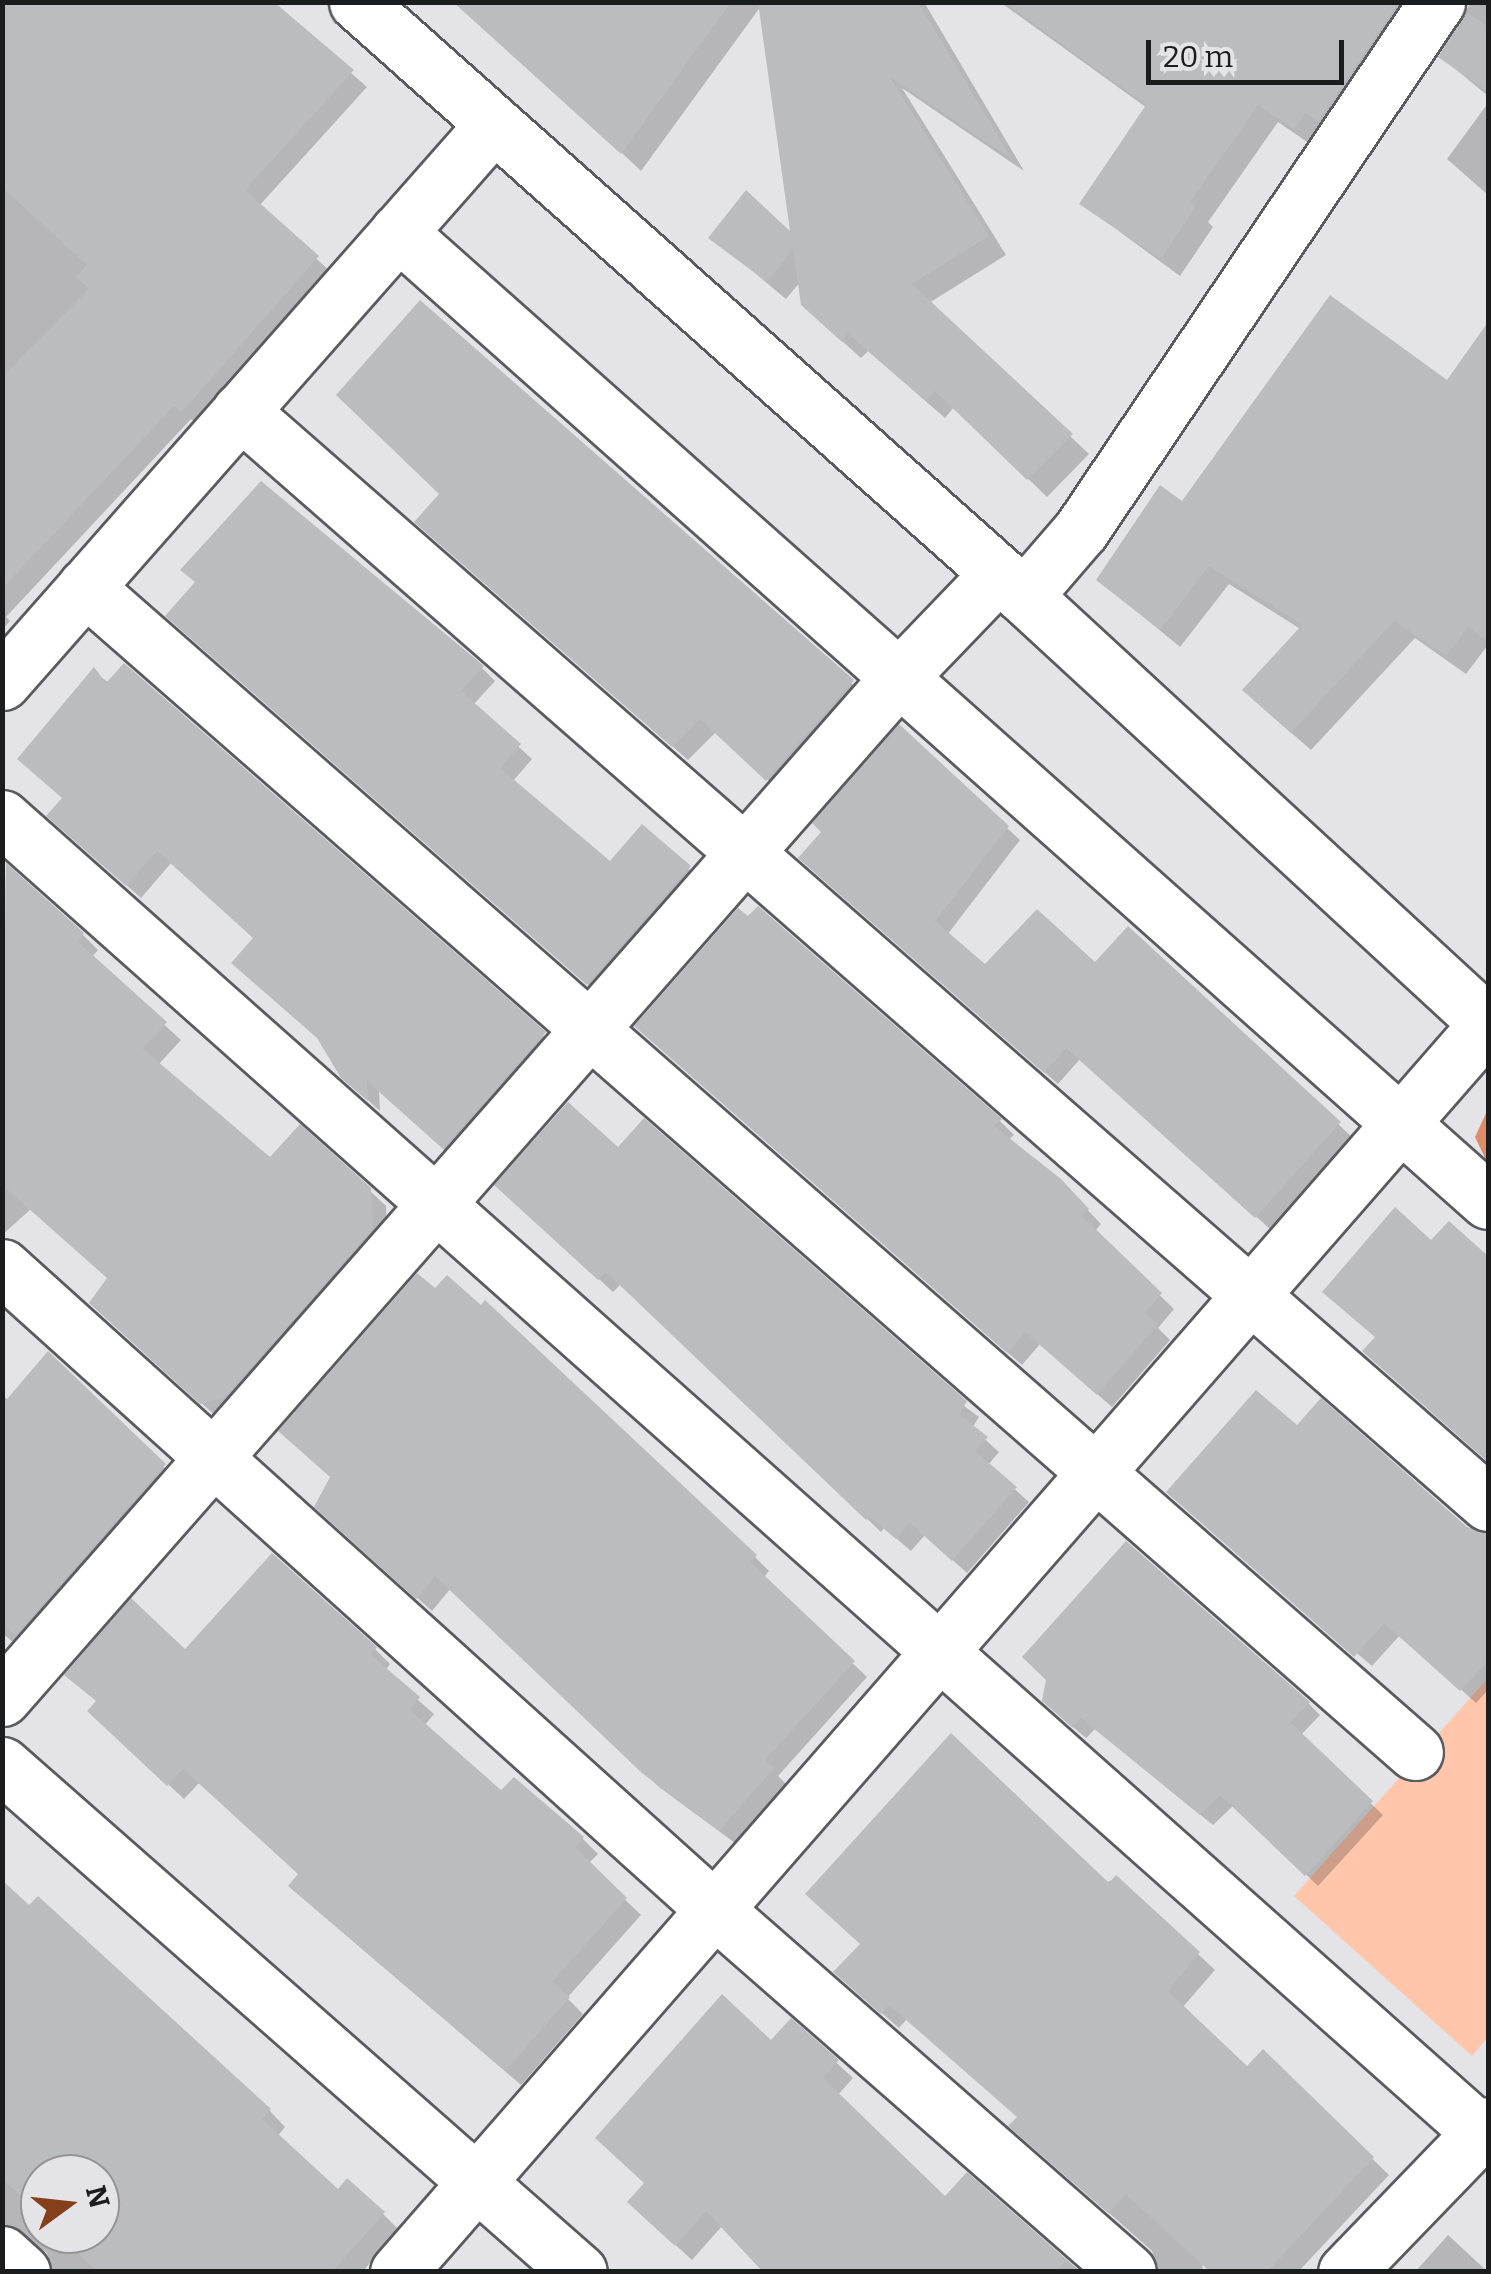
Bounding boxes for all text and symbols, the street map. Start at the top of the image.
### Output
scale bar [1151,20,1348,82]
text: 20 m [1163,39,1233,75]
north arrow [20,2154,120,2254]
text: N [79,2182,116,2211]

